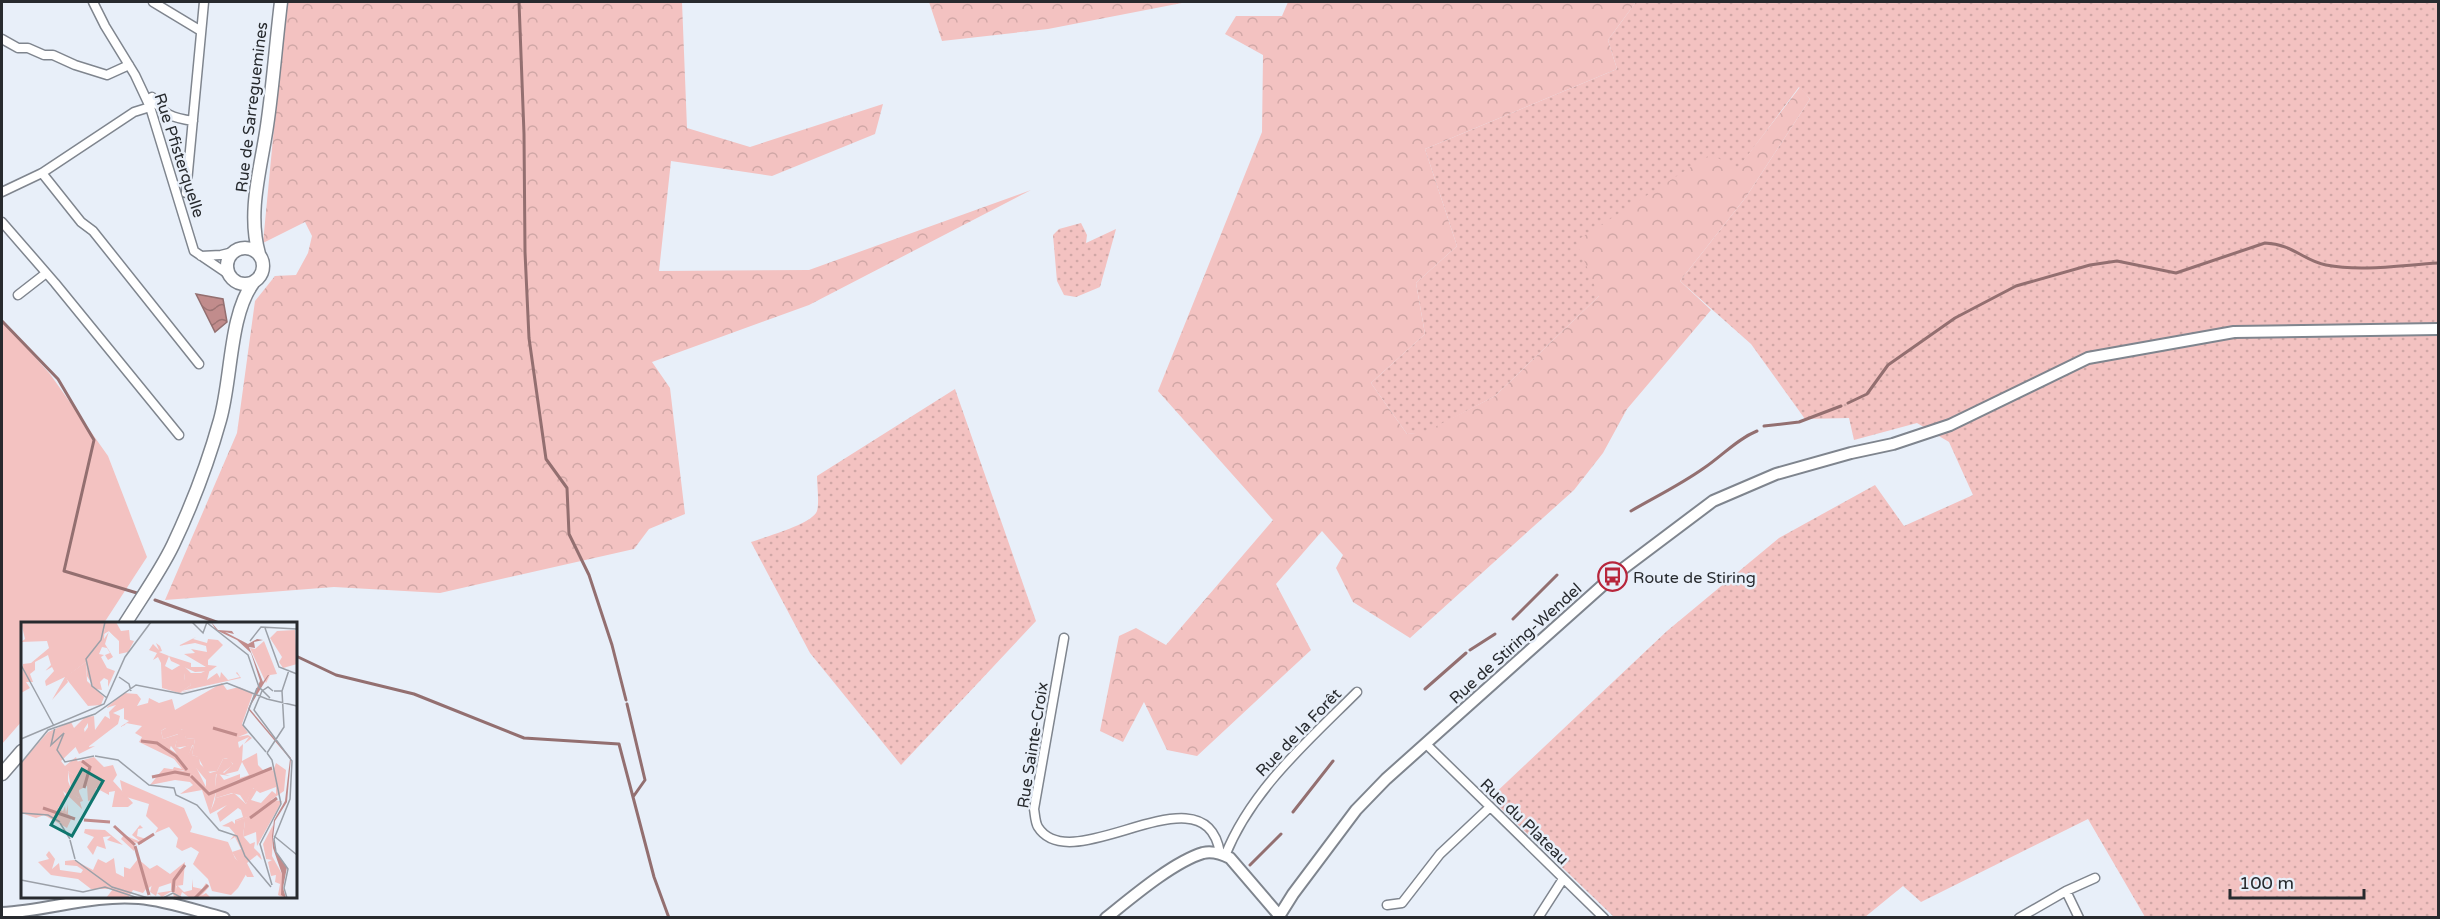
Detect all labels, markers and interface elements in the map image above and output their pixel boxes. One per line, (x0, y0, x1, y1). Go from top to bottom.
street label: Rue de Sarreguemines (232, 21, 272, 194)
street label: Rue Pfisterquelle (149, 91, 209, 220)
bus stop icon: Route de Stiring (1596, 561, 1628, 593)
place label: Route de Stiring (1633, 568, 1756, 588)
street label: Rue de Stiring-Wendel (1445, 579, 1586, 708)
inset map (21, 622, 297, 898)
street label: Rue Sainte-Croix (1013, 681, 1053, 810)
street label: Rue de la Forêt (1252, 684, 1346, 781)
street label: Rue du Plateau (1476, 774, 1573, 869)
scale bar (2230, 862, 2364, 900)
text: 100 m (2239, 872, 2294, 894)

